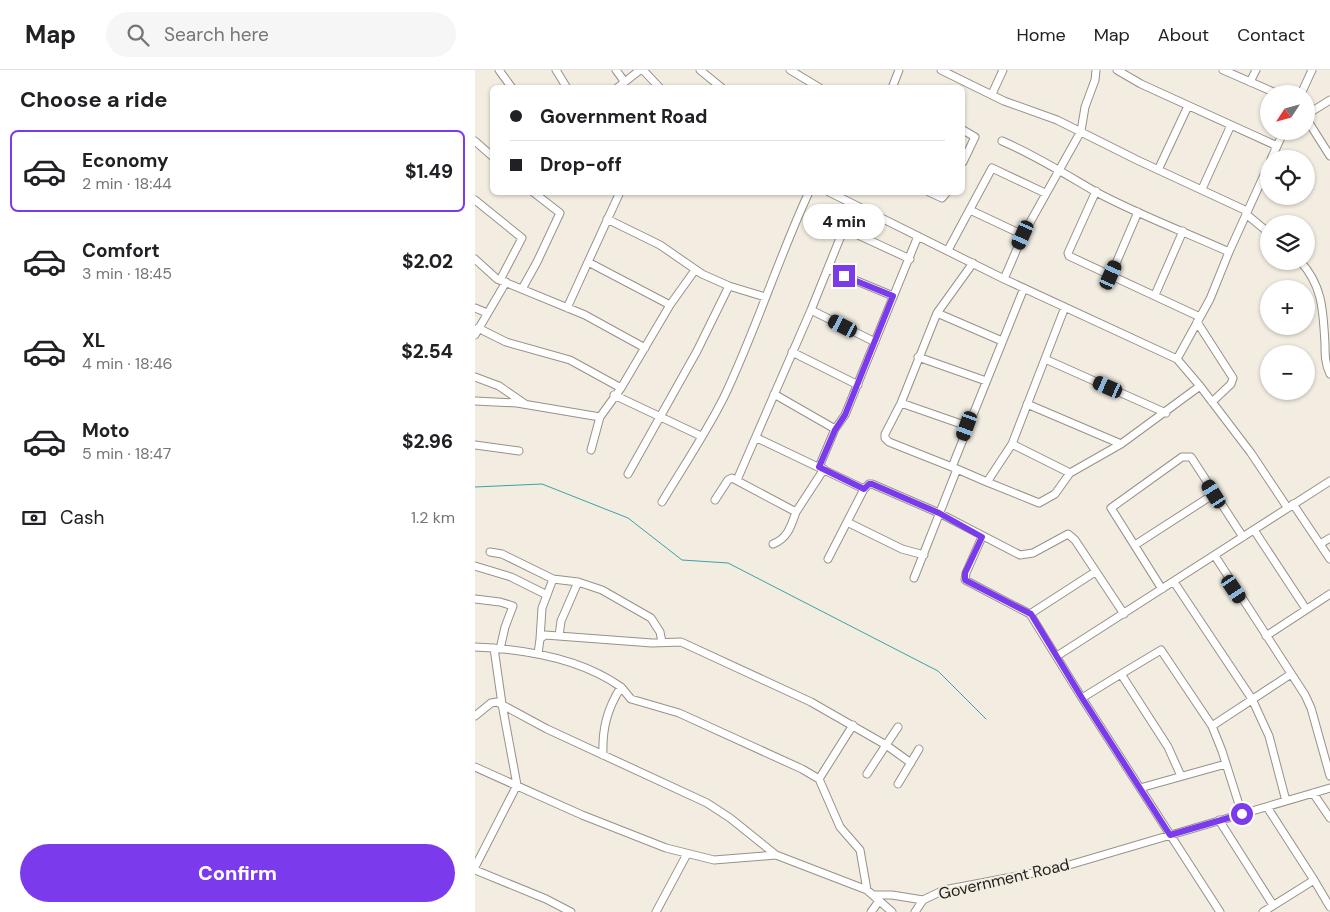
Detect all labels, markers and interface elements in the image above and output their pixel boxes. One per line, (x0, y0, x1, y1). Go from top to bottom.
search box (106, 12, 456, 57)
text: Map (25, 19, 76, 50)
icon: search (124, 21, 152, 49)
text: Search here (164, 22, 269, 47)
text: Home (1016, 23, 1066, 47)
text: Map (1094, 23, 1130, 47)
text: About (1158, 23, 1209, 47)
text: Contact (1237, 23, 1305, 47)
text: Choose a ride (20, 85, 168, 114)
north arrow (1260, 85, 1315, 140)
map controls (1260, 85, 1315, 400)
text: Government Road (540, 104, 707, 129)
text: Economy (82, 148, 169, 173)
icon: car (22, 149, 67, 194)
button: locate (1260, 150, 1315, 205)
text: Drop-off (540, 152, 622, 177)
text: $1.49 (405, 159, 453, 184)
text: 2 min · 18:44 (82, 173, 172, 194)
callout: 4 min (803, 204, 885, 238)
text: 4 min (822, 211, 866, 232)
button: layers (1260, 215, 1315, 270)
car (1010, 218, 1035, 252)
text: Comfort (82, 238, 160, 263)
icon: car (22, 239, 67, 284)
text: $2.02 (402, 249, 453, 274)
car (1098, 258, 1123, 292)
text: 3 min · 18:45 (82, 263, 172, 284)
route end (833, 265, 855, 287)
button: + (1260, 280, 1315, 335)
car (826, 313, 859, 339)
text: XL (82, 328, 105, 353)
icon: car (22, 329, 67, 374)
text: $2.54 (401, 339, 453, 364)
button: − (1260, 345, 1315, 400)
text: 4 min · 18:46 (82, 353, 173, 374)
car (1091, 374, 1124, 400)
car (954, 409, 979, 443)
text: Moto (82, 418, 130, 443)
icon: car (22, 419, 67, 464)
text: $2.96 (402, 429, 453, 454)
text: 5 min · 18:47 (82, 443, 171, 464)
car (1199, 477, 1228, 511)
icon: cash (20, 504, 48, 532)
text: Cash (60, 505, 104, 530)
text: 1.2 km (411, 507, 455, 528)
car (1219, 572, 1248, 606)
route start (1231, 803, 1253, 825)
button: Confirm (20, 844, 455, 902)
street label: Government Road (936, 854, 1072, 904)

